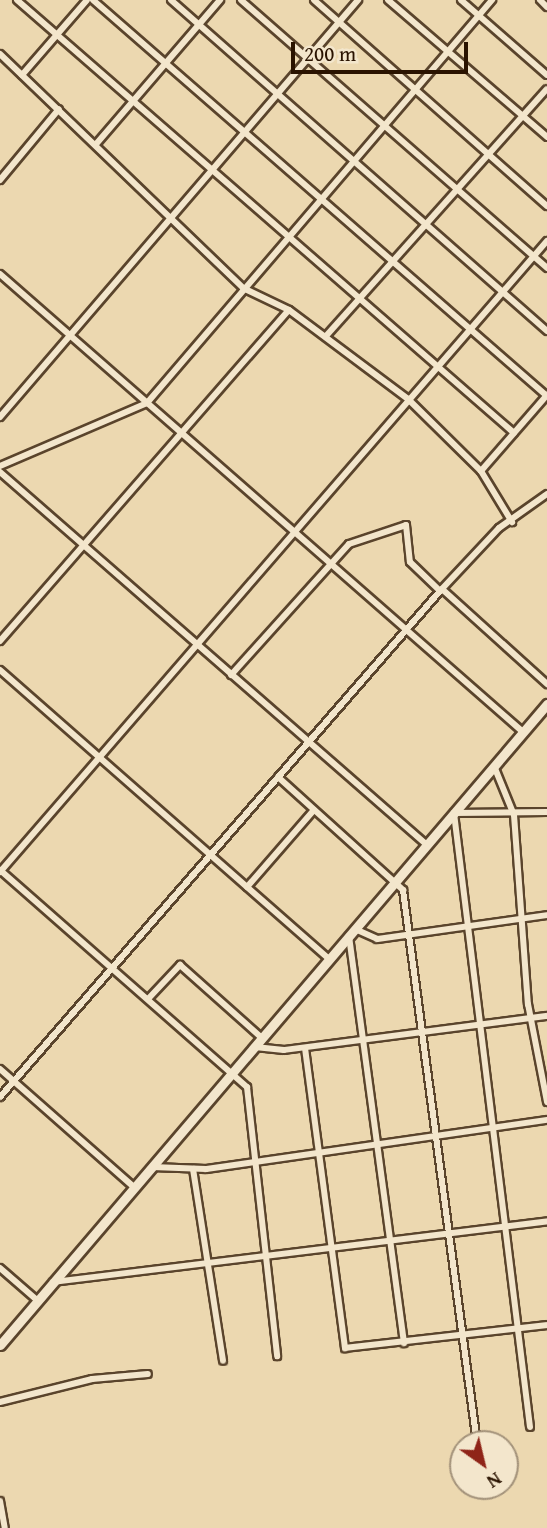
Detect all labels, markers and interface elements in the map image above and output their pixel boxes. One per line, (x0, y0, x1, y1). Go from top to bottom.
scale bar (295, 28, 472, 72)
text: 200 m (304, 38, 356, 69)
north arrow (449, 1430, 519, 1500)
text: N (482, 1466, 508, 1496)

